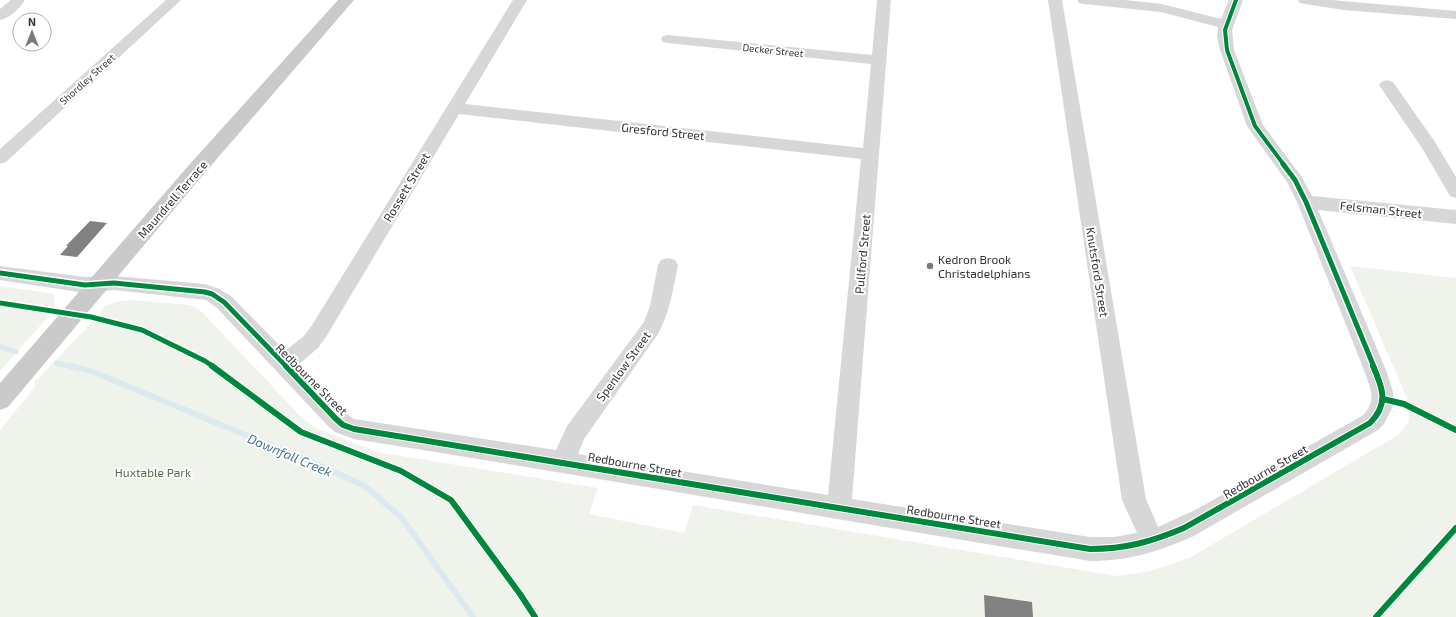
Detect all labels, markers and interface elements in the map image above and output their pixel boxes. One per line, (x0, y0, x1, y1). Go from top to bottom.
north arrow (12, 12, 52, 52)
text: N (28, 15, 36, 28)
street label: Decker Street (742, 41, 804, 59)
street label: Shordley Street (57, 51, 117, 107)
street label: Gresford Street (621, 120, 706, 142)
street label: Rossett Street (380, 150, 432, 224)
street label: Maundrell Terrace (134, 157, 210, 241)
street label: Felsman Street (1339, 198, 1423, 220)
street label: Pullford Street (852, 213, 872, 294)
street label: Knutsford Street (1084, 226, 1112, 318)
place label: Kedron Brook Christadelphians (938, 252, 1030, 280)
marker: Kedron Brook Christadelphians (925, 261, 935, 271)
street label: Spenlow Street (593, 328, 653, 404)
street label: Redbourne Street (273, 340, 351, 418)
water label: Downfall Creek (245, 430, 335, 480)
street label: Redbourne Street (1220, 441, 1310, 501)
street label: Redbourne Street (587, 449, 684, 479)
park label: Huxtable Park (115, 465, 191, 479)
street label: Redbourne Street (906, 502, 1003, 530)

